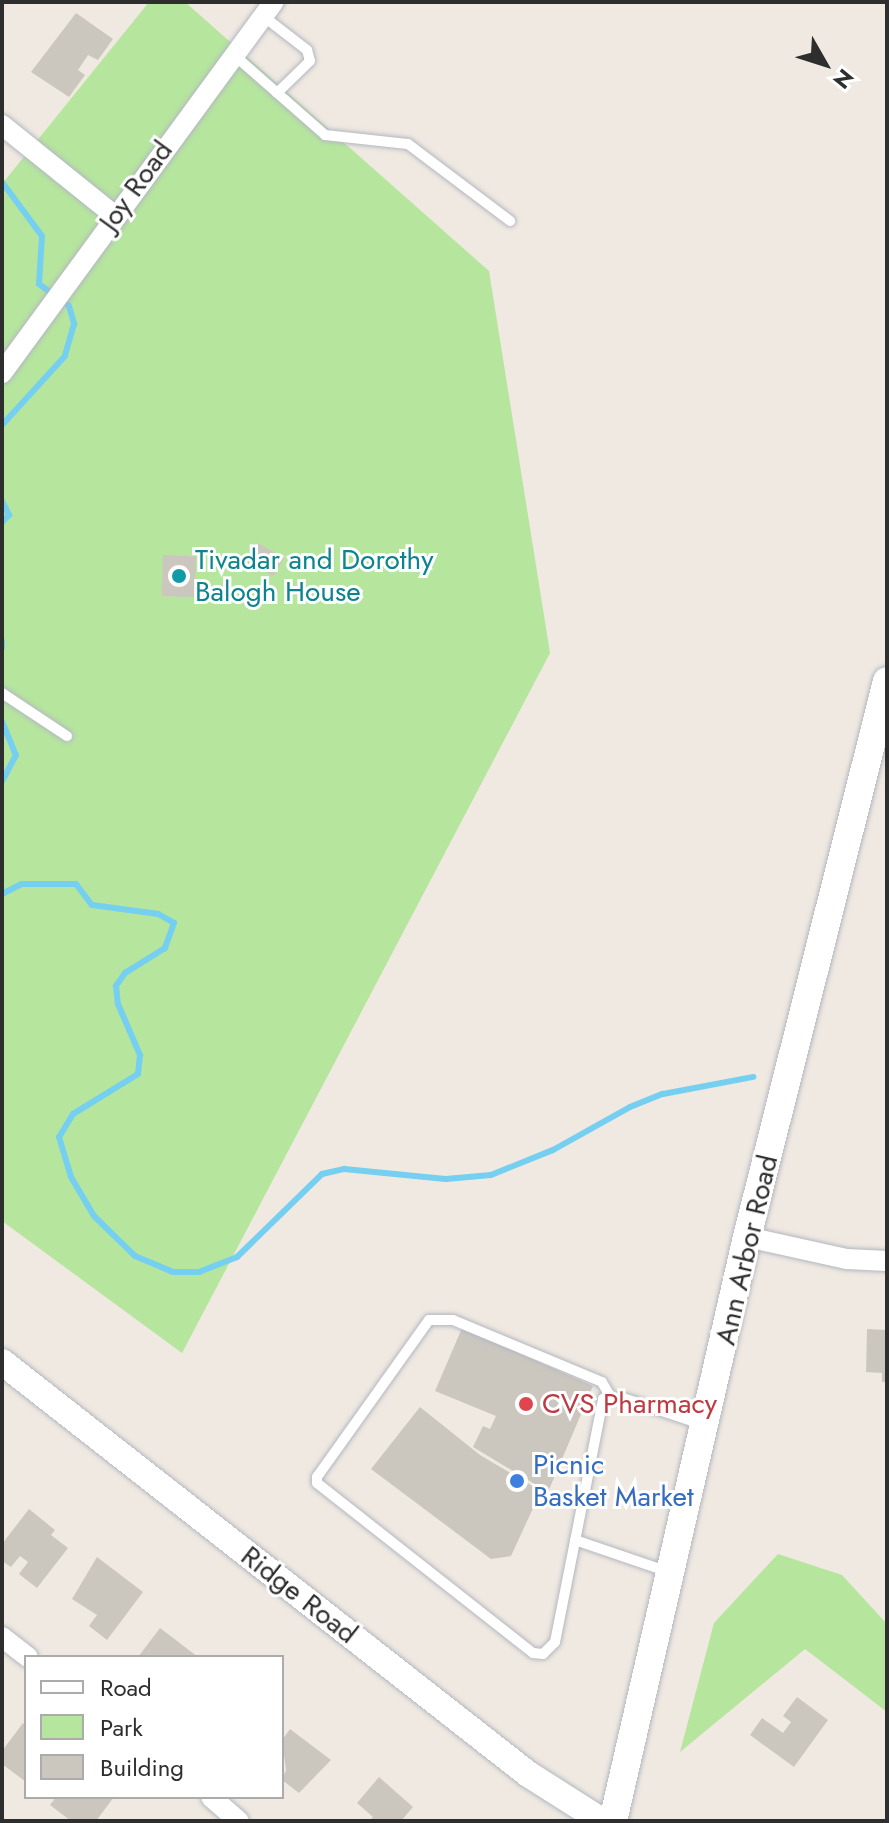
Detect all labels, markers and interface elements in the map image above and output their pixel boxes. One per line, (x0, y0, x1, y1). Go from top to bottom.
north arrow (785, 24, 865, 104)
text: N (826, 62, 862, 96)
street label: Joy Road (92, 135, 180, 237)
place label: Tivadar and Dorothy Balogh House (195, 543, 433, 609)
marker: Tivadar and Dorothy Balogh House (170, 567, 188, 585)
street label: Ann Arbor Road (709, 1152, 785, 1348)
place label: CVS Pharmacy (542, 1387, 717, 1421)
marker: CVS Pharmacy (517, 1395, 535, 1413)
place label: Picnic Basket Market (533, 1448, 694, 1514)
marker: Picnic Basket Market (508, 1472, 526, 1490)
street label: Ridge Road (234, 1539, 364, 1651)
legend (24, 1655, 284, 1799)
text: Road (100, 1670, 152, 1705)
text: Park (100, 1710, 143, 1745)
text: Building (100, 1750, 184, 1785)

